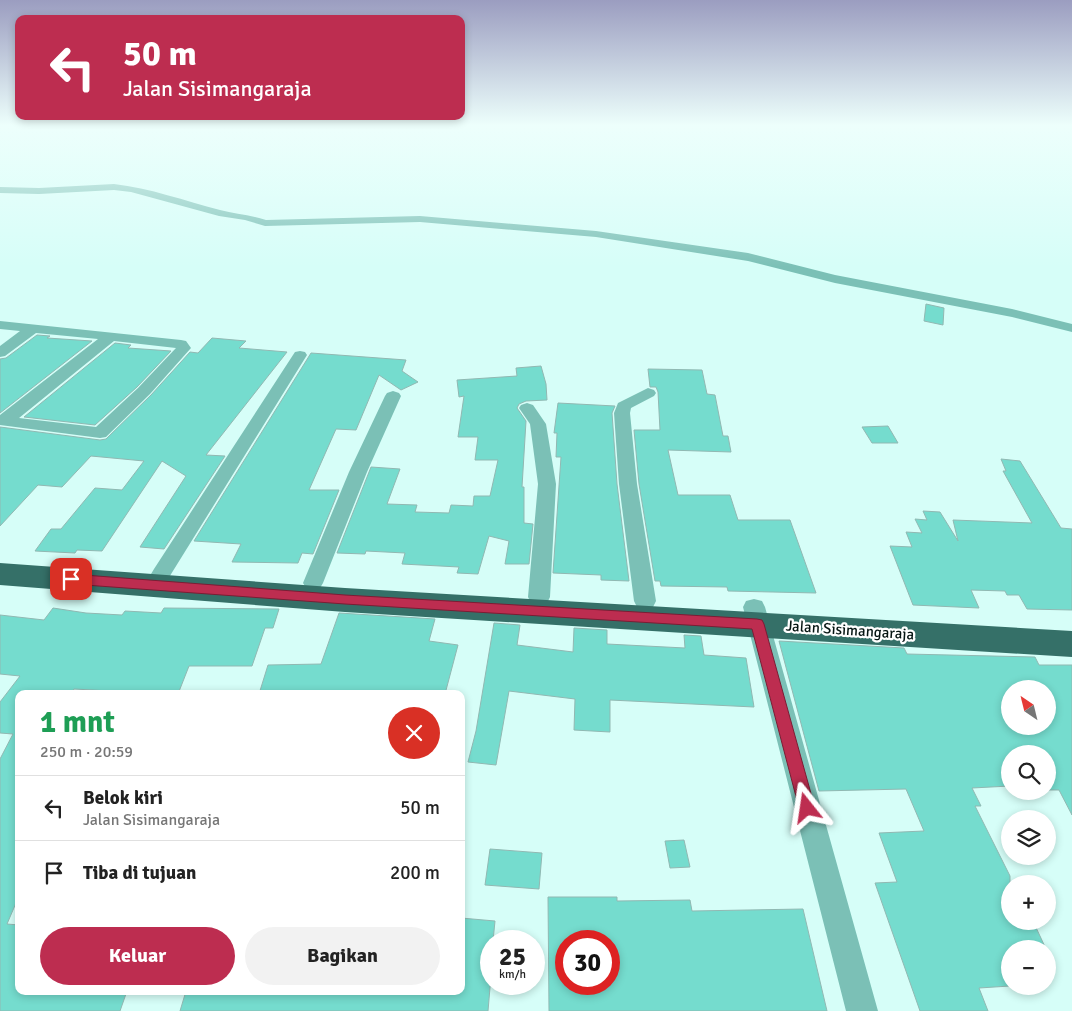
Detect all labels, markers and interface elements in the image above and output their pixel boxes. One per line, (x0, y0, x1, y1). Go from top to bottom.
text: 50 m (123, 32, 197, 75)
icon: left (40, 35, 105, 100)
text: Jalan Sisimangaraja (123, 75, 312, 102)
pin (50, 558, 92, 600)
icon: arrive (57, 565, 85, 593)
street label: Jalan Sisimangaraja (785, 617, 915, 643)
north arrow (1001, 680, 1056, 735)
map controls (1001, 680, 1056, 995)
text: 1 mnt (40, 704, 115, 741)
button: close (388, 707, 440, 759)
text: 250 m · 20:59 (40, 742, 133, 762)
button: search (1001, 745, 1056, 800)
position arrow (780, 781, 832, 833)
text: Belok kiri (83, 786, 163, 810)
icon: left (40, 794, 68, 822)
text: 50 m (400, 796, 440, 820)
text: Jalan Sisimangaraja (83, 810, 220, 830)
button: layers (1001, 810, 1056, 865)
icon: arrive (40, 859, 68, 887)
text: Tiba di tujuan (83, 861, 196, 885)
text: 200 m (390, 861, 440, 885)
button: + (1001, 875, 1056, 930)
button: Keluar (40, 927, 235, 985)
button: Bagikan (245, 927, 440, 985)
speed limit sign: 30 (555, 930, 620, 995)
button: − (1001, 940, 1056, 995)
text: 25 (499, 941, 526, 972)
text: km/h (499, 967, 526, 982)

